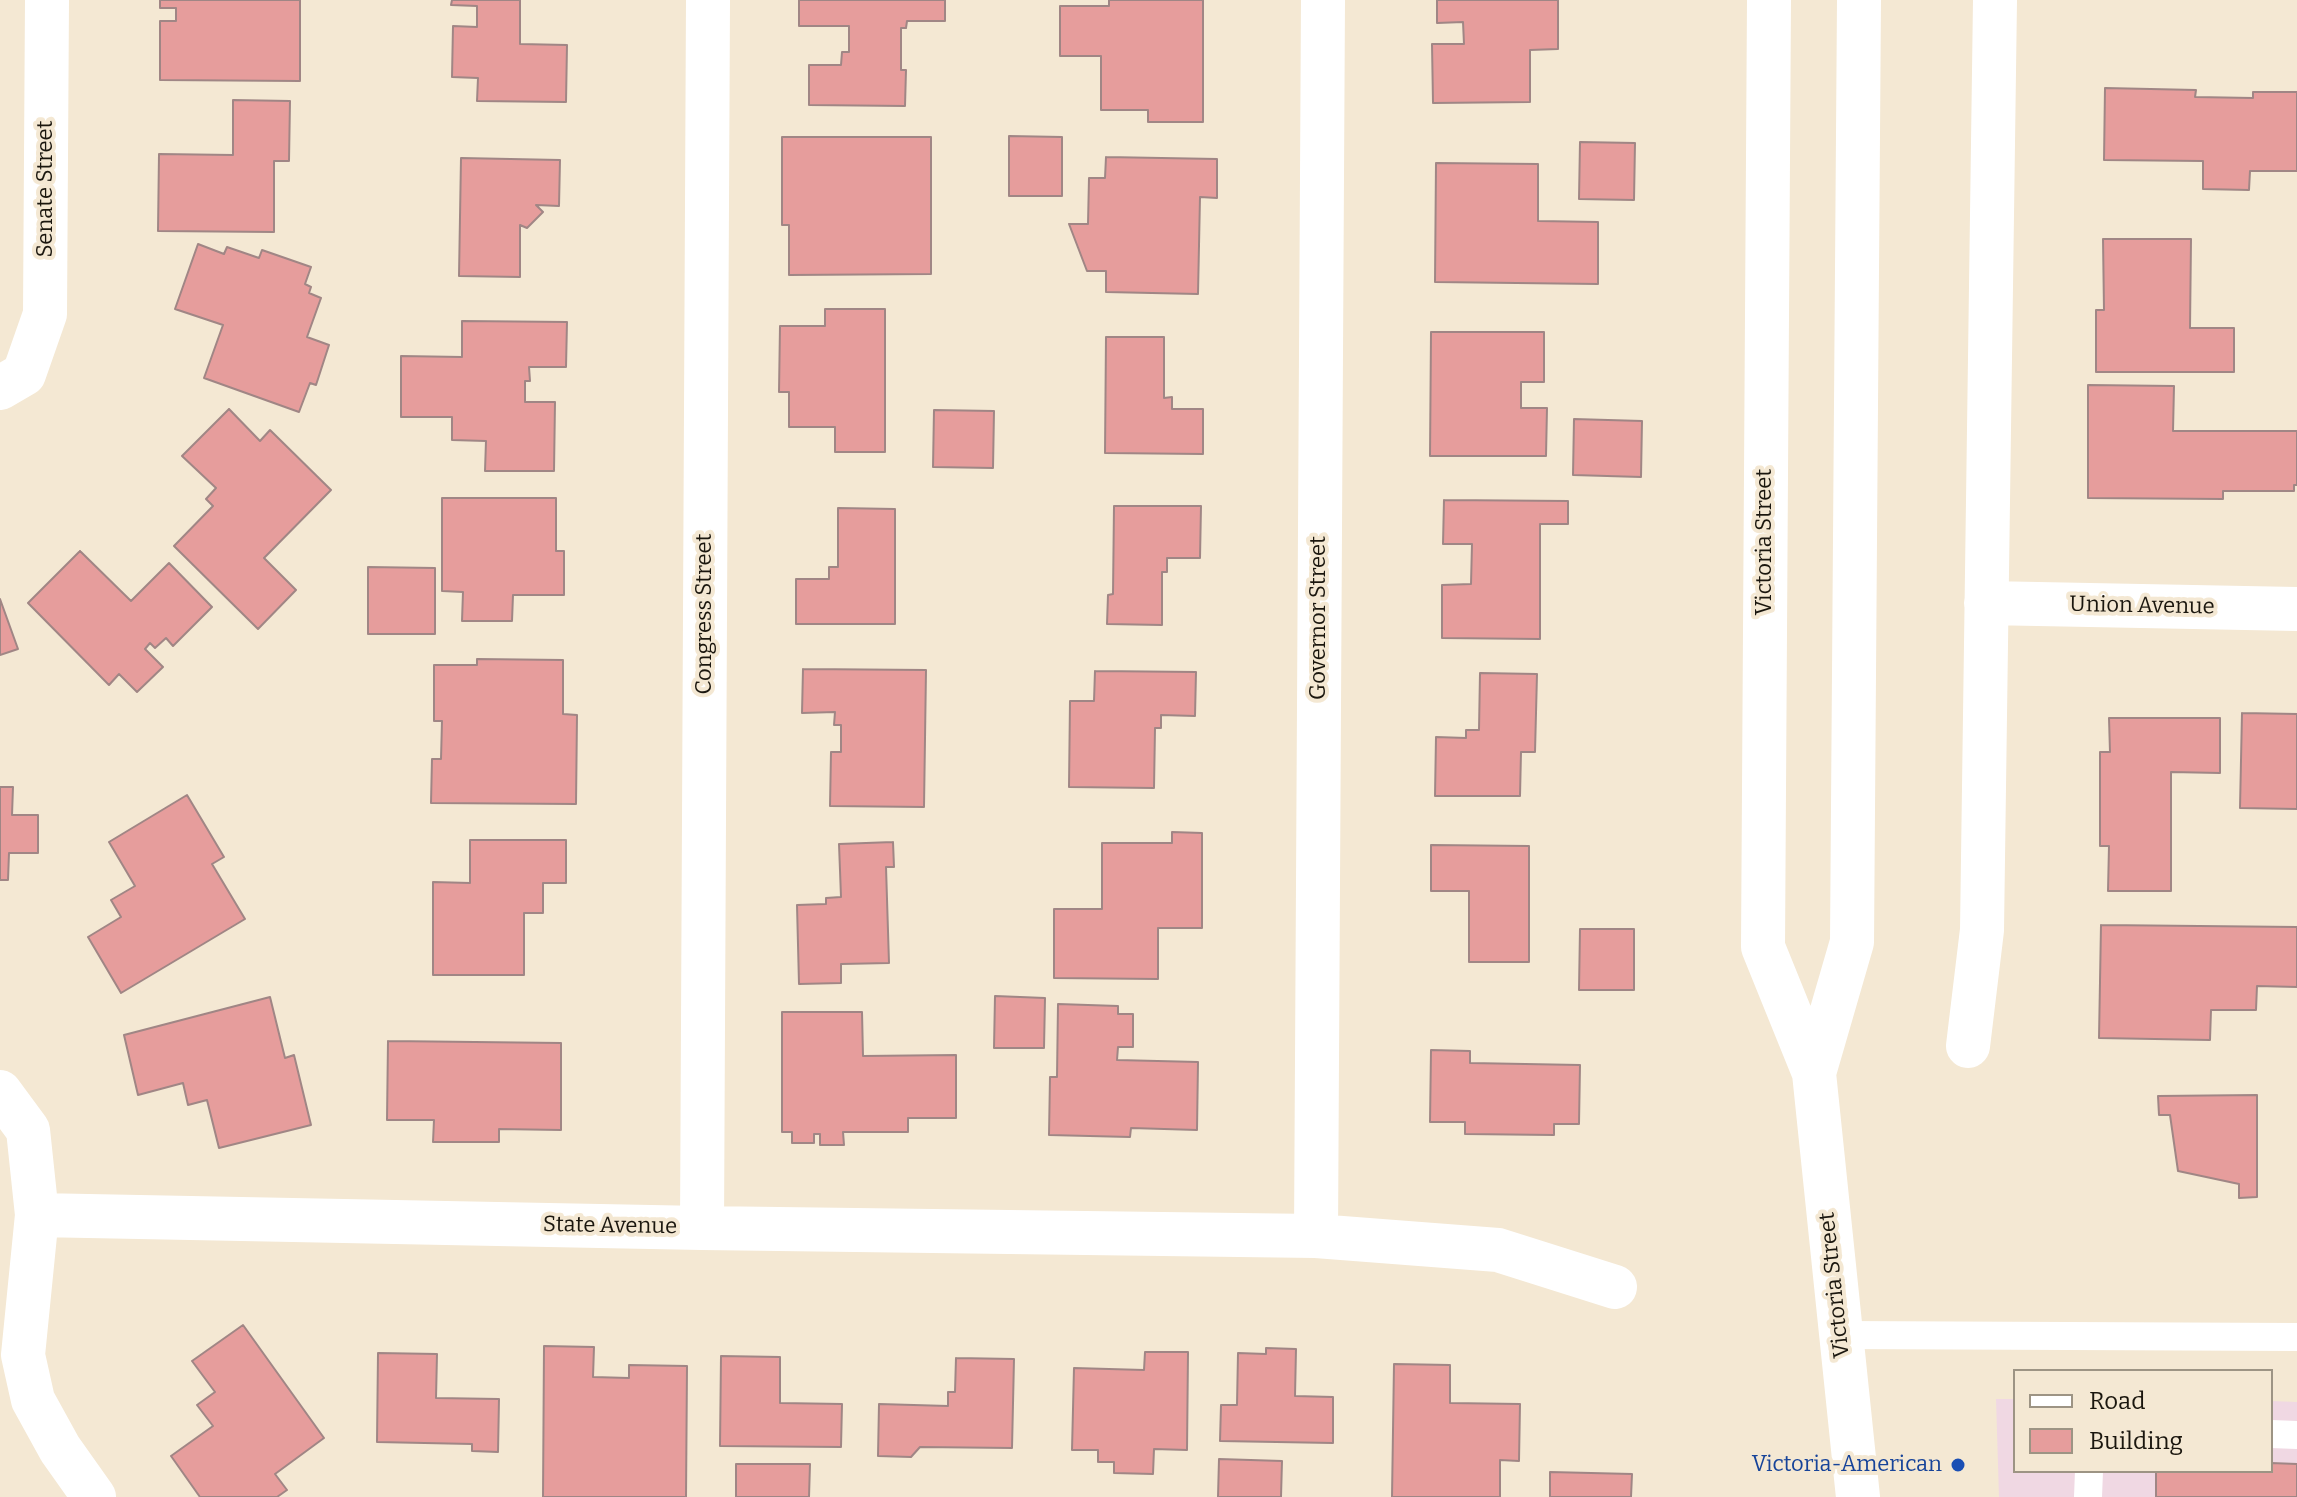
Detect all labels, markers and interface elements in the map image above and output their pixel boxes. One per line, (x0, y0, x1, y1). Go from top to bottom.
street label: Senate Street (33, 120, 59, 258)
street label: Victoria Street (1752, 469, 1778, 615)
street label: Congress Street (692, 534, 718, 694)
street label: Governor Street (1306, 536, 1332, 700)
street label: Union Avenue (2069, 592, 2215, 620)
street label: Victoria Street (1814, 1211, 1856, 1359)
street label: State Avenue (543, 1212, 677, 1240)
legend (2013, 1369, 2273, 1473)
text: Road (2089, 1387, 2145, 1415)
text: Building (2089, 1427, 2183, 1455)
place label: Victoria-American (1752, 1452, 1942, 1478)
marker: Victoria-American (1949, 1456, 1967, 1474)

